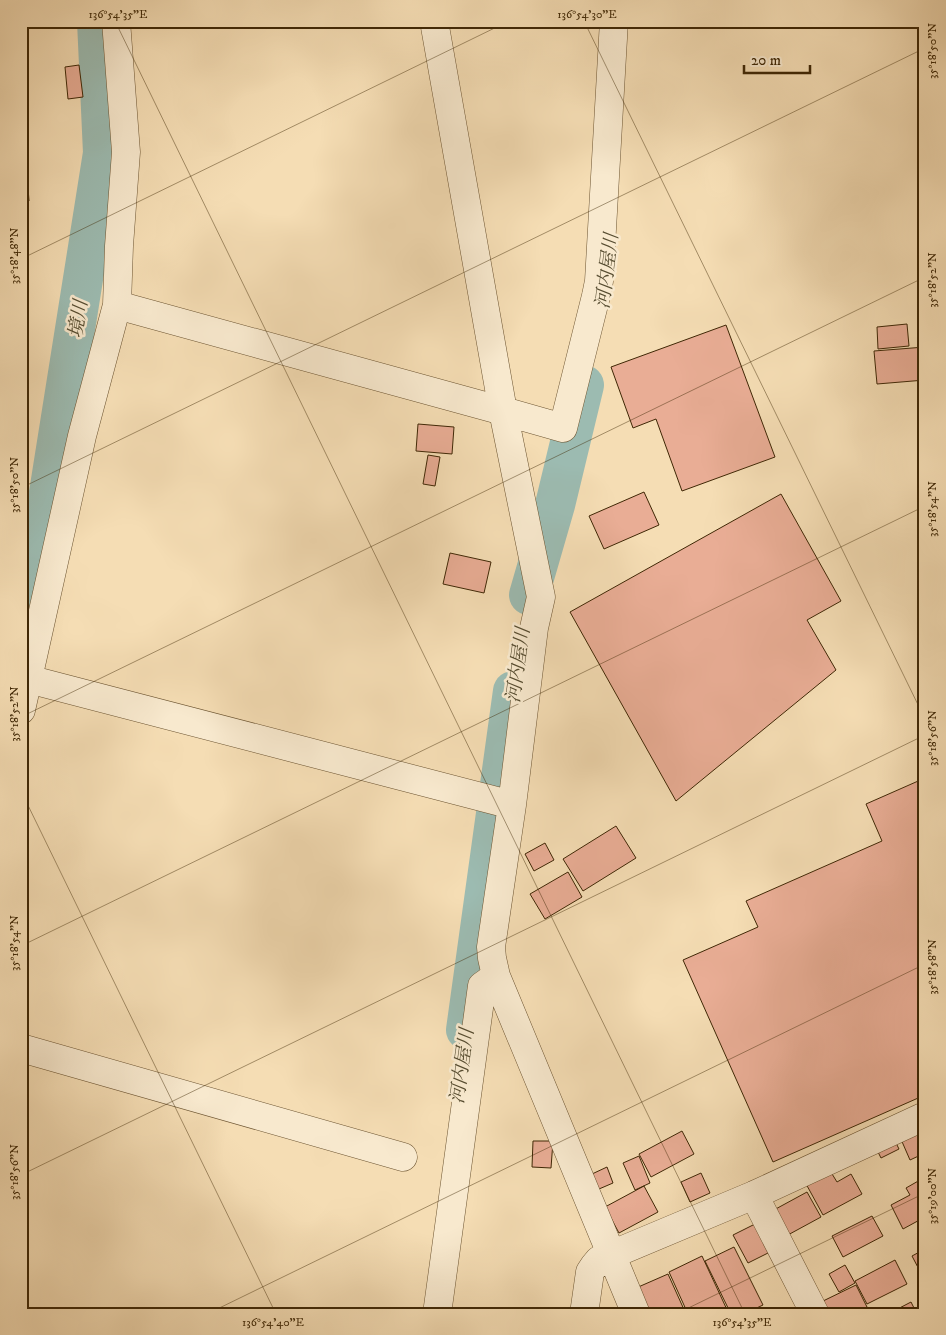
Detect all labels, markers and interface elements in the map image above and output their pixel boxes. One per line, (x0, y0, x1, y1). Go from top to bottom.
text: 136°54'35"E (88, 7, 148, 22)
text: 136°54'30"E (557, 7, 617, 22)
text: 35°18'50"N (925, 23, 940, 79)
scale bar (744, 42, 810, 74)
text: 20 m (751, 51, 781, 70)
text: 35°18'48"N (7, 228, 22, 284)
water label: 河内屋川 (591, 230, 624, 310)
text: 35°18'52"N (925, 252, 940, 308)
water label: 境川 (64, 297, 93, 340)
text: 35°18'50"N (7, 457, 22, 513)
text: 35°18'54"N (925, 481, 940, 537)
water label: 河内屋川 (502, 624, 535, 704)
text: 35°18'52"N (7, 686, 22, 742)
text: 35°18'56"N (925, 710, 940, 766)
text: 35°18'54"N (7, 915, 22, 971)
text: 35°18'58"N (925, 939, 940, 995)
water label: 河内屋川 (446, 1025, 479, 1105)
text: 35°18'56"N (7, 1144, 22, 1200)
text: 35°19'00"N (925, 1168, 940, 1224)
text: 136°54'40"E (242, 1315, 305, 1330)
text: 136°54'35"E (712, 1315, 772, 1330)

